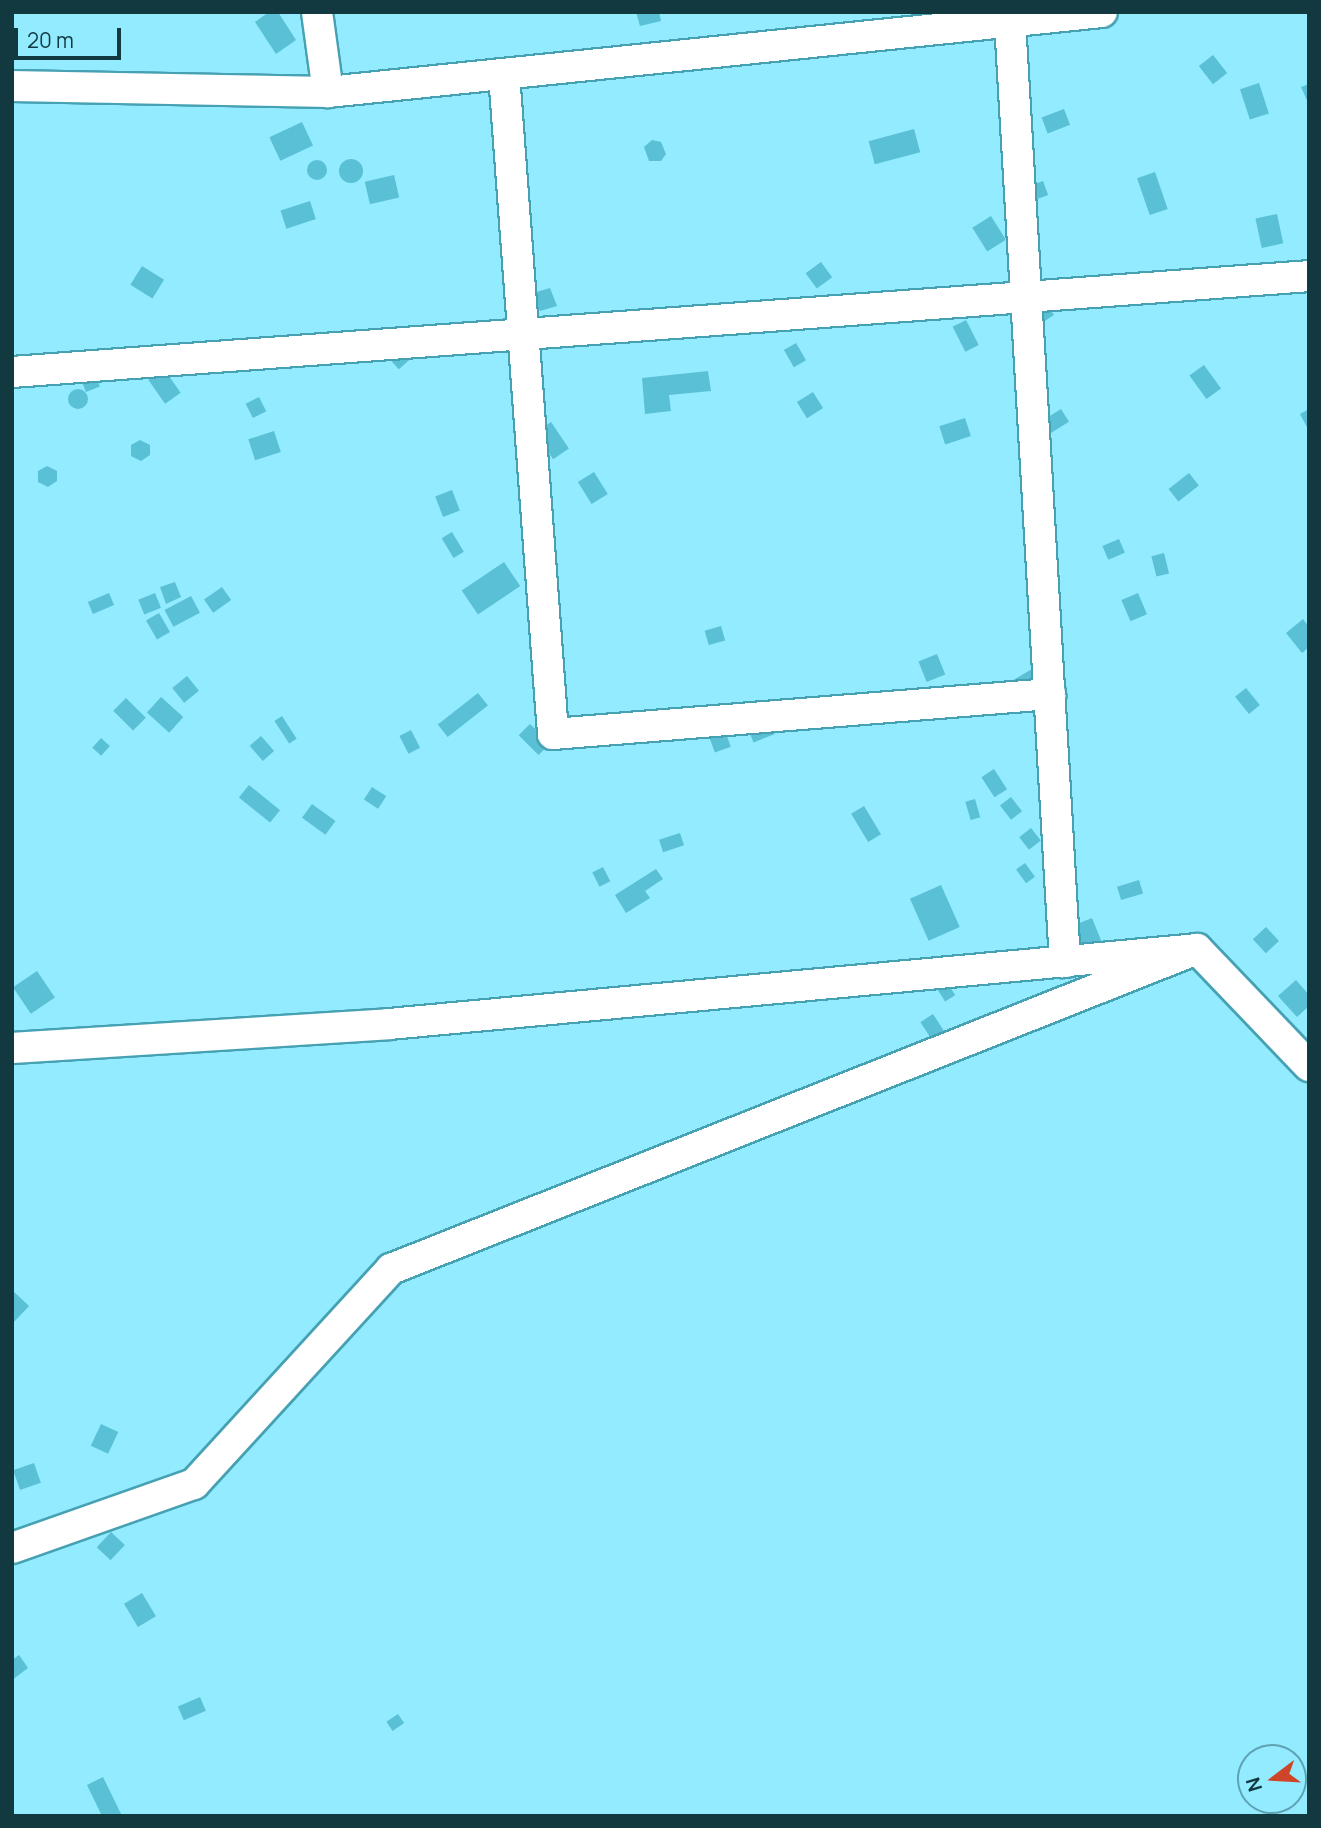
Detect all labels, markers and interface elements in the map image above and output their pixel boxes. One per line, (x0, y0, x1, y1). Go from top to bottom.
scale bar (18, 14, 124, 58)
text: 20 m (27, 26, 74, 54)
north arrow (1237, 1744, 1307, 1814)
text: N (1239, 1774, 1268, 1795)

